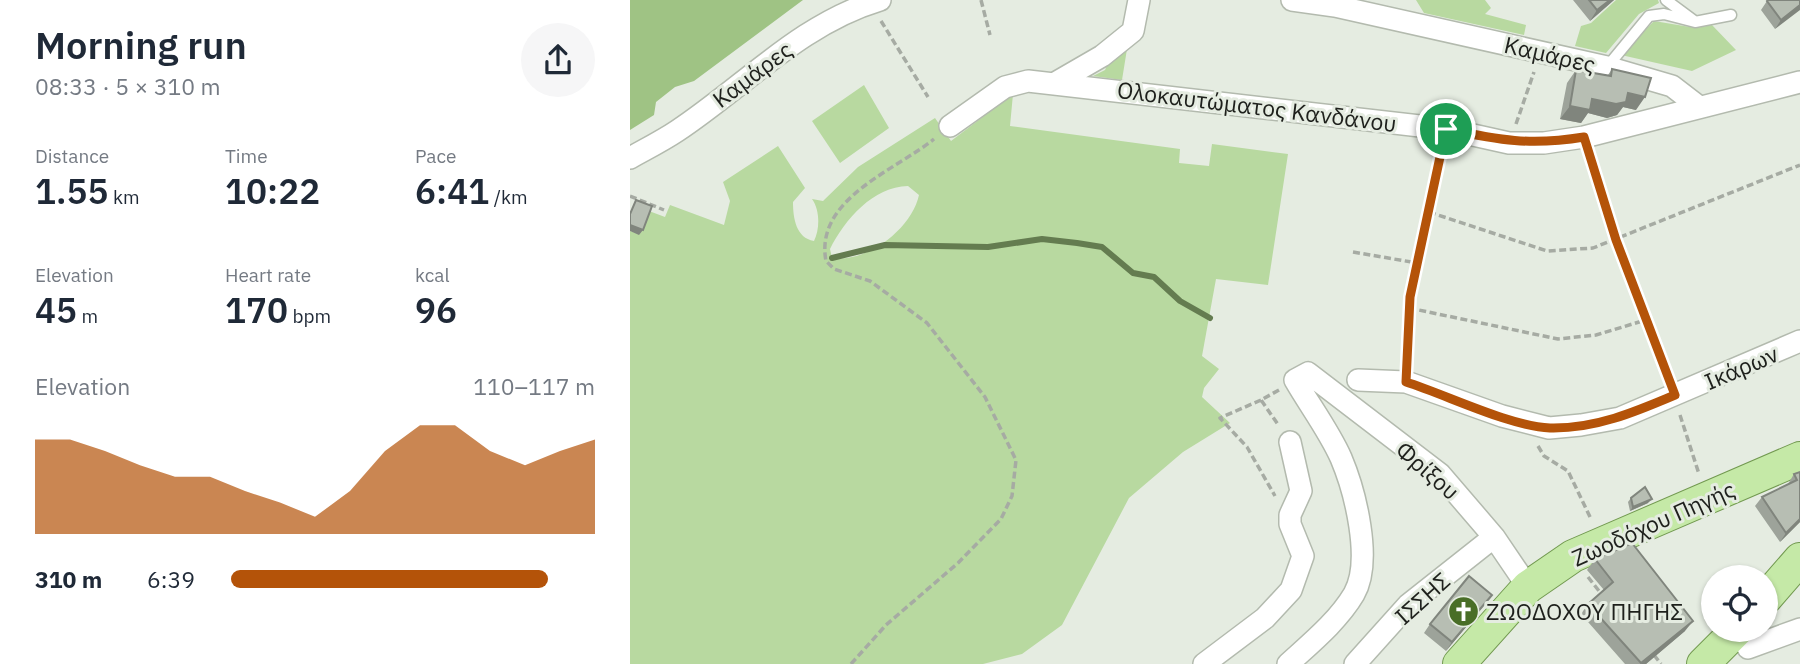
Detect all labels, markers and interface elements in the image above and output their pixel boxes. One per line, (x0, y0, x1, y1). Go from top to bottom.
text: Morning run (35, 20, 247, 69)
button: share (521, 23, 595, 97)
street label: Καμάρες (1501, 29, 1599, 79)
street label: Καμάρες (706, 34, 798, 114)
text: 08:33 · 5 × 310 m (35, 71, 221, 101)
street label: Ολοκαυτώματος Κανδάνου (1116, 74, 1398, 138)
pin (1416, 99, 1476, 159)
icon: arrive (1427, 110, 1465, 148)
text: Distance (35, 144, 109, 168)
text: Time (225, 144, 268, 168)
text: Pace (415, 144, 456, 168)
text: 1.55 (35, 168, 108, 214)
text: 10:22 (225, 168, 320, 214)
text: 6:41 (415, 168, 489, 214)
text: km (108, 185, 140, 209)
text: /km (489, 185, 528, 209)
text: Elevation (35, 263, 114, 287)
text: Heart rate (225, 263, 311, 287)
text: kcal (415, 263, 450, 287)
text: 45 (35, 287, 77, 333)
text: 170 (225, 287, 288, 333)
text: 96 (415, 287, 457, 333)
text: m (77, 304, 98, 328)
text: bpm (288, 304, 331, 328)
street label: Ικάρων (1700, 338, 1783, 396)
text: Elevation (35, 371, 130, 401)
text: 110–117 m (473, 371, 595, 401)
street label: Φρίξου (1390, 434, 1466, 506)
street label: Ζωοδόχου Πηγής (1567, 474, 1739, 572)
text: 310 m (35, 564, 102, 594)
text: 6:39 (147, 564, 195, 594)
street label: ΙΣΣΗΣ (1388, 565, 1456, 631)
map controls (1701, 565, 1778, 642)
button: locate (1701, 565, 1778, 642)
church icon: ΖΩΟΔΟΧΟΥ ΠΗΓΗΣ (1446, 594, 1480, 628)
place label: ΖΩΟΔΟΧΟΥ ΠΗΓΗΣ (1486, 596, 1683, 626)

